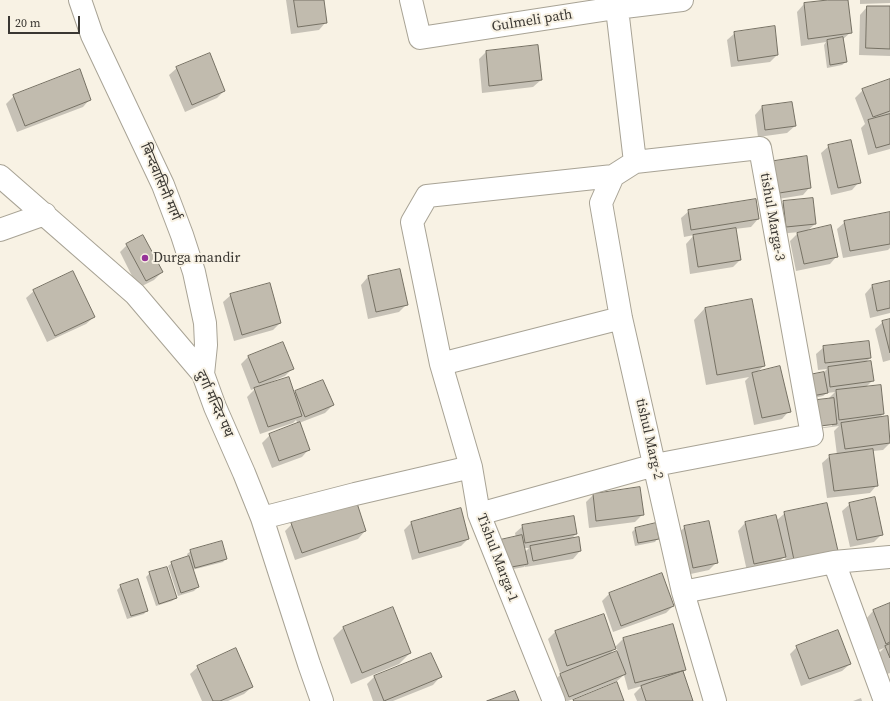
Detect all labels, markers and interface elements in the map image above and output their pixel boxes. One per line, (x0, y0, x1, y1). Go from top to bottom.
street label: Gulmeli path (491, 6, 573, 36)
scale bar (10, 8, 82, 34)
text: 20 m (15, 15, 41, 31)
street label: बिन्दवासिनी मार्ग (136, 141, 184, 223)
street label: tishul Marga-3 (756, 172, 788, 262)
place label: Durga mandir (153, 250, 240, 266)
marker: Durga mandir (140, 253, 150, 263)
street label: दुर्गा मन्दिर पथ (192, 368, 236, 440)
street label: tishul Marg-2 (632, 397, 666, 481)
street label: Tishul Marga-1 (472, 512, 522, 604)

